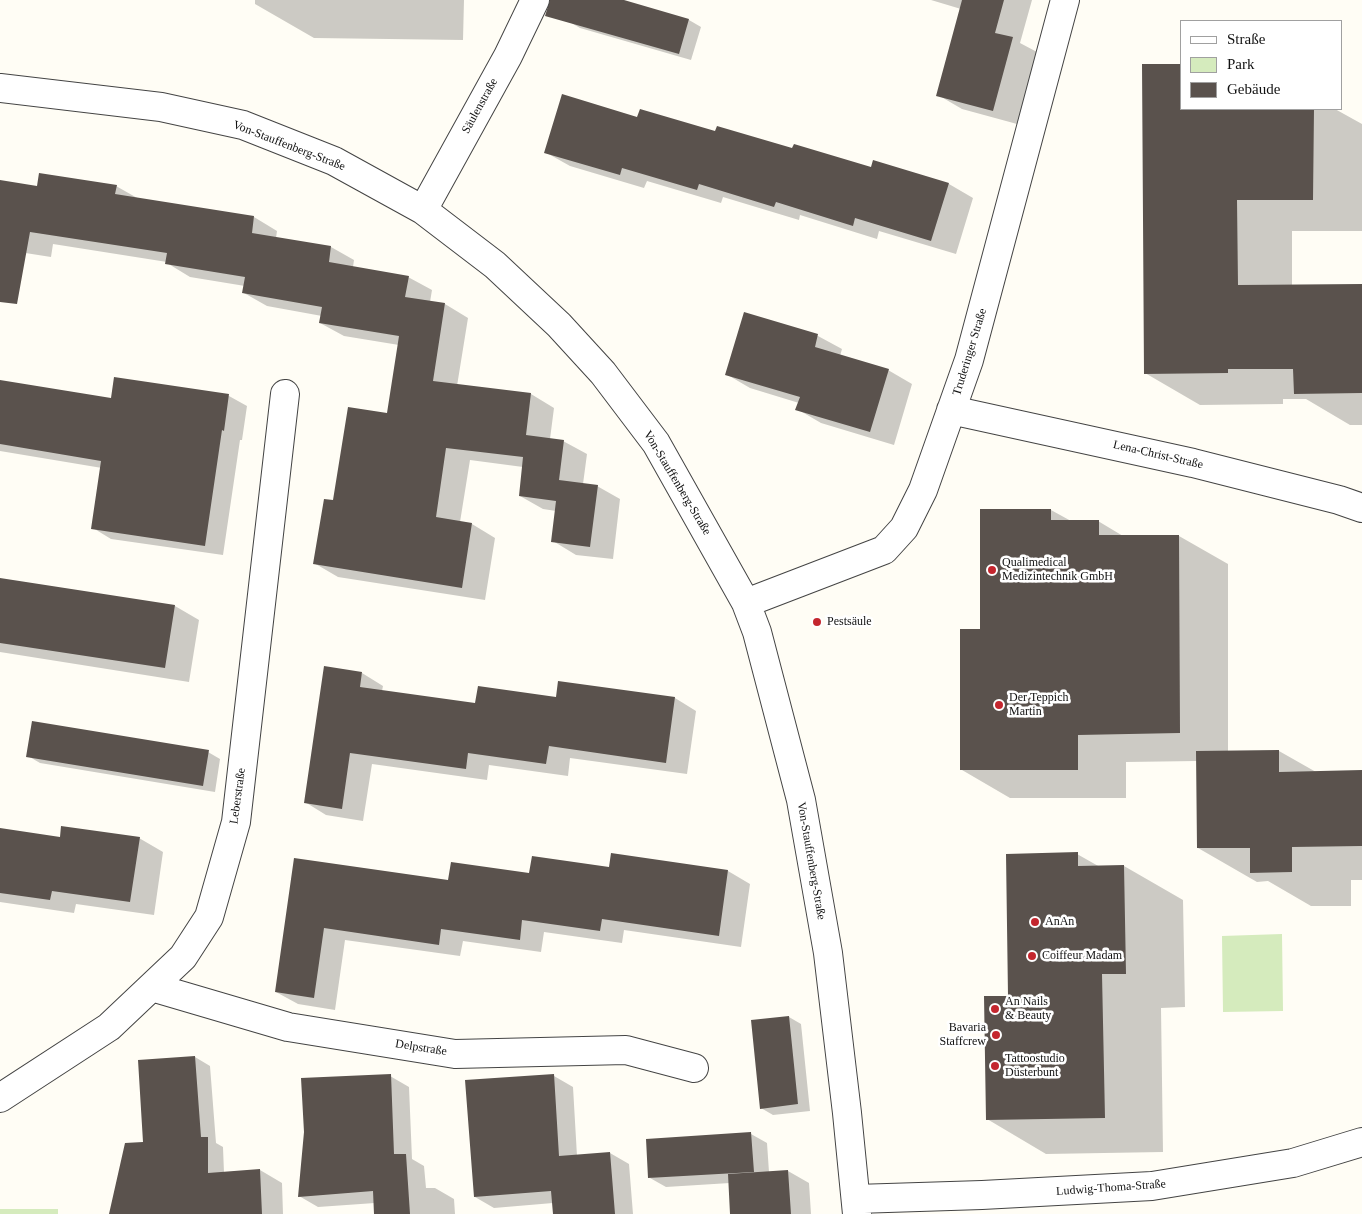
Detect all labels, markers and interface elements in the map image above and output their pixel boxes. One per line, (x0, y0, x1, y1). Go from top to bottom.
legend (1180, 20, 1342, 110)
text: Straße (1227, 31, 1265, 47)
text: Park (1227, 56, 1255, 72)
street label: Säulenstraße (459, 76, 501, 136)
text: Gebäude (1227, 81, 1280, 97)
street label: Von-Stauffenberg-Straße (231, 118, 347, 174)
street label: Truderinger Straße (950, 307, 990, 397)
street label: Von-Stauffenberg-Straße (640, 428, 714, 538)
street label: Lena-Christ-Straße (1112, 438, 1204, 472)
place label: Qualimedical Medizintechnik GmbH (1002, 556, 1113, 584)
marker: Qualimedical Medizintechnik GmbH (986, 564, 998, 576)
place label: Pestsäule (827, 615, 872, 629)
marker: Pestsäule (811, 616, 823, 628)
place label: Der Teppich Martin (1009, 691, 1068, 719)
marker: Der Teppich Martin (993, 699, 1005, 711)
street label: Leberstraße (227, 767, 249, 825)
street label: Von-Stauffenberg-Straße (794, 801, 828, 921)
place label: AnAn (1045, 915, 1074, 929)
marker: AnAn (1029, 916, 1041, 928)
place label: Coiffeur Madam (1042, 949, 1122, 963)
marker: Coiffeur Madam (1026, 950, 1038, 962)
place label: An Nails & Beauty (1005, 995, 1051, 1023)
marker: An Nails & Beauty (989, 1003, 1001, 1015)
place label: Bavaria Staffcrew (940, 1021, 986, 1049)
marker: Bavaria Staffcrew (990, 1029, 1002, 1041)
street label: Delpstraße (394, 1037, 448, 1059)
place label: Tattoostudio Düsterbunt (1005, 1052, 1065, 1080)
marker: Tattoostudio Düsterbunt (989, 1060, 1001, 1072)
street label: Ludwig-Thoma-Straße (1056, 1177, 1166, 1199)

